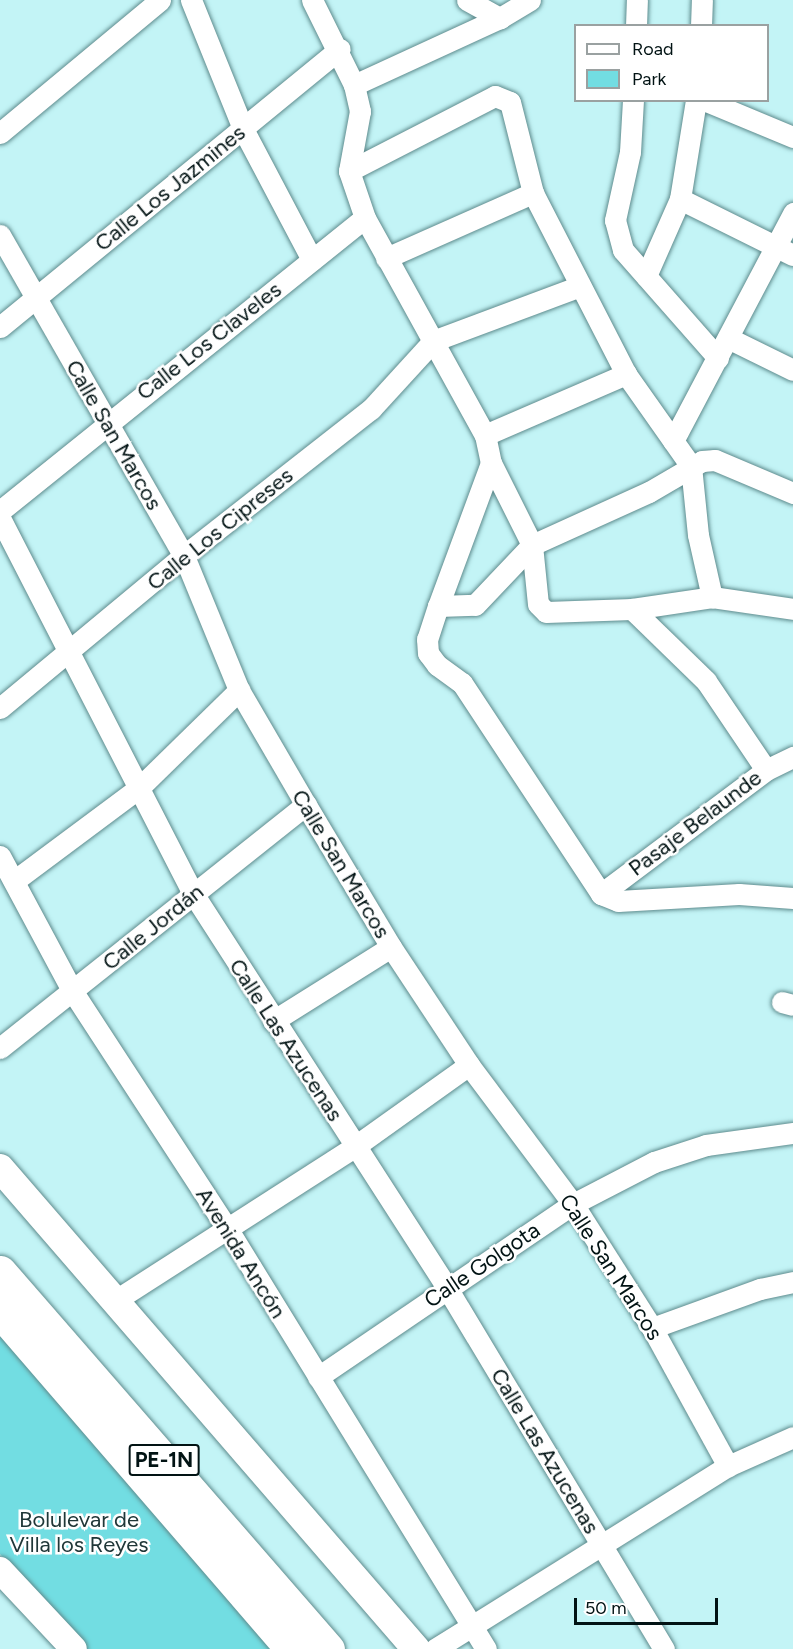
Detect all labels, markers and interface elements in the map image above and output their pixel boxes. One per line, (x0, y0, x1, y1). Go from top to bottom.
legend (574, 24, 769, 102)
text: Road (632, 38, 673, 60)
text: Park (632, 68, 666, 90)
street label: Calle Los Jazmines (89, 119, 251, 257)
street label: Calle Los Claveles (131, 276, 287, 406)
street label: Calle San Marcos (60, 355, 168, 515)
street label: Calle Los Cipreses (142, 462, 298, 596)
street label: Pasaje Belaunde (623, 764, 767, 882)
street label: Calle San Marcos (286, 785, 396, 943)
street label: Calle Jordán (97, 878, 209, 976)
street label: Calle Las Azucenas (224, 954, 348, 1126)
street label: Avenida Ancón (190, 1183, 292, 1323)
street label: Calle San Marcos (554, 1189, 668, 1345)
street label: Calle Golgota (419, 1217, 545, 1313)
street label: Calle Las Azucenas (485, 1364, 605, 1538)
road number: PE-1N (128, 1442, 200, 1478)
park label: Bolulevar de Villa los Reyes (9, 1506, 149, 1558)
scale bar (577, 1586, 721, 1624)
text: 50 m (585, 1597, 627, 1619)

